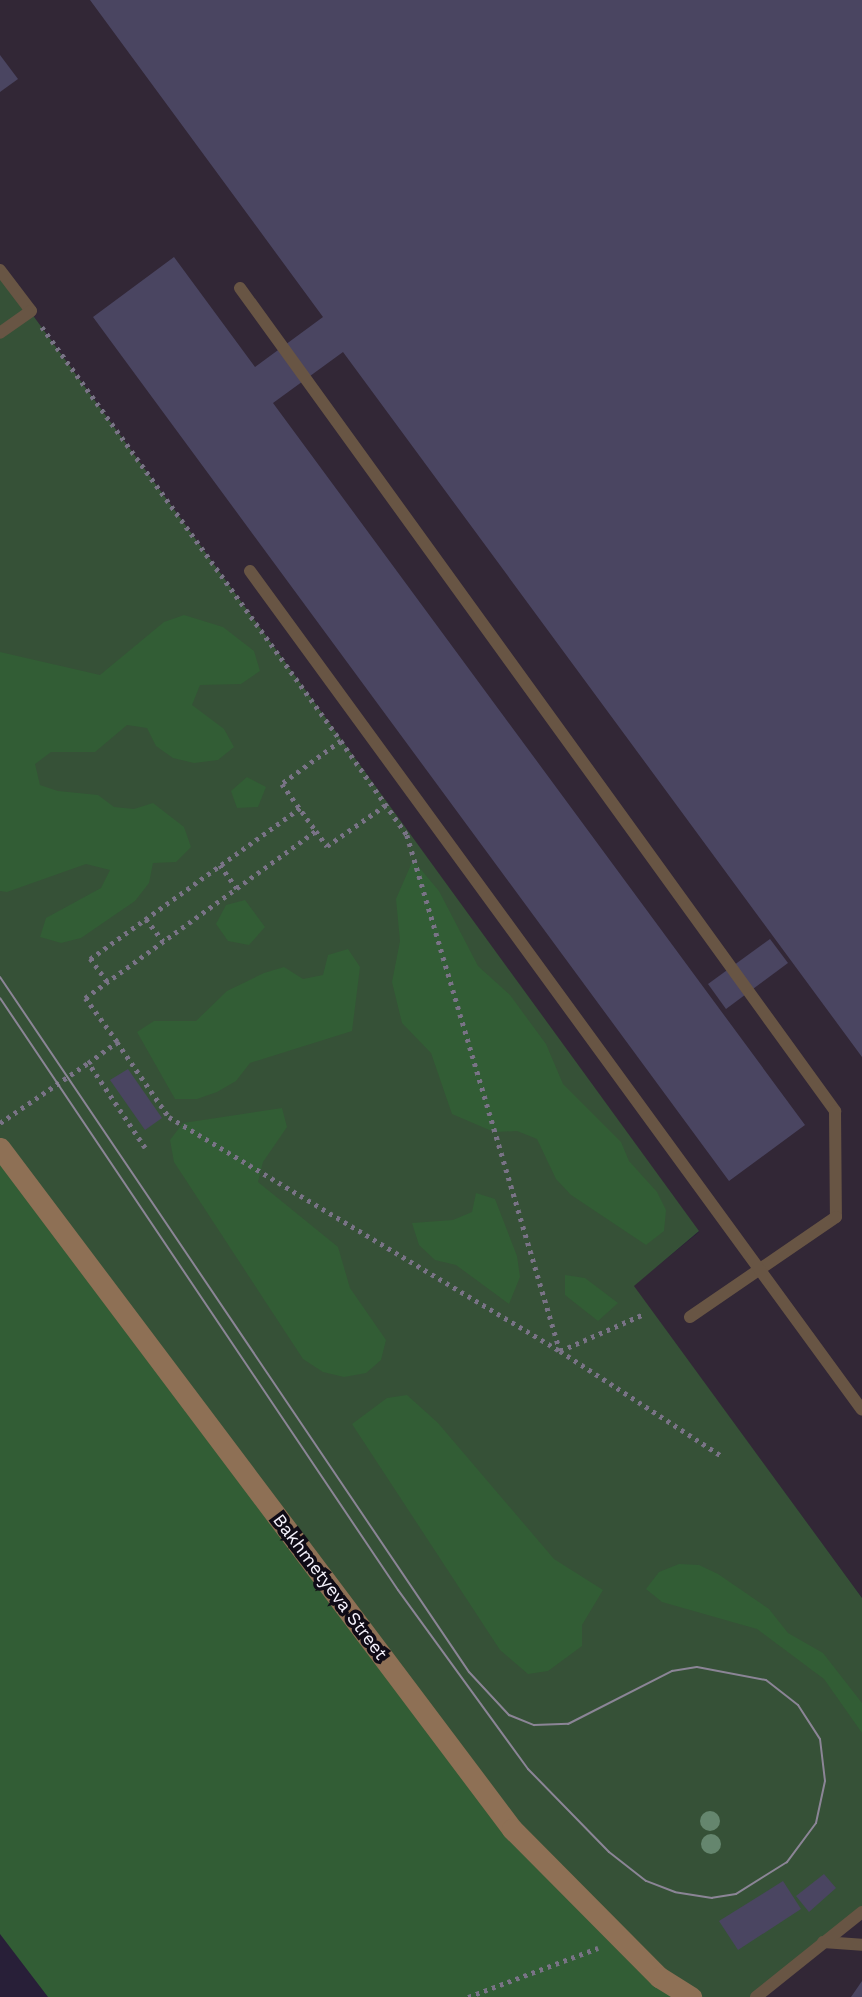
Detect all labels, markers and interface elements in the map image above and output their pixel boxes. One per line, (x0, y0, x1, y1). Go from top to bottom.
street label: Bakhmetyeva Street (268, 1510, 392, 1664)

